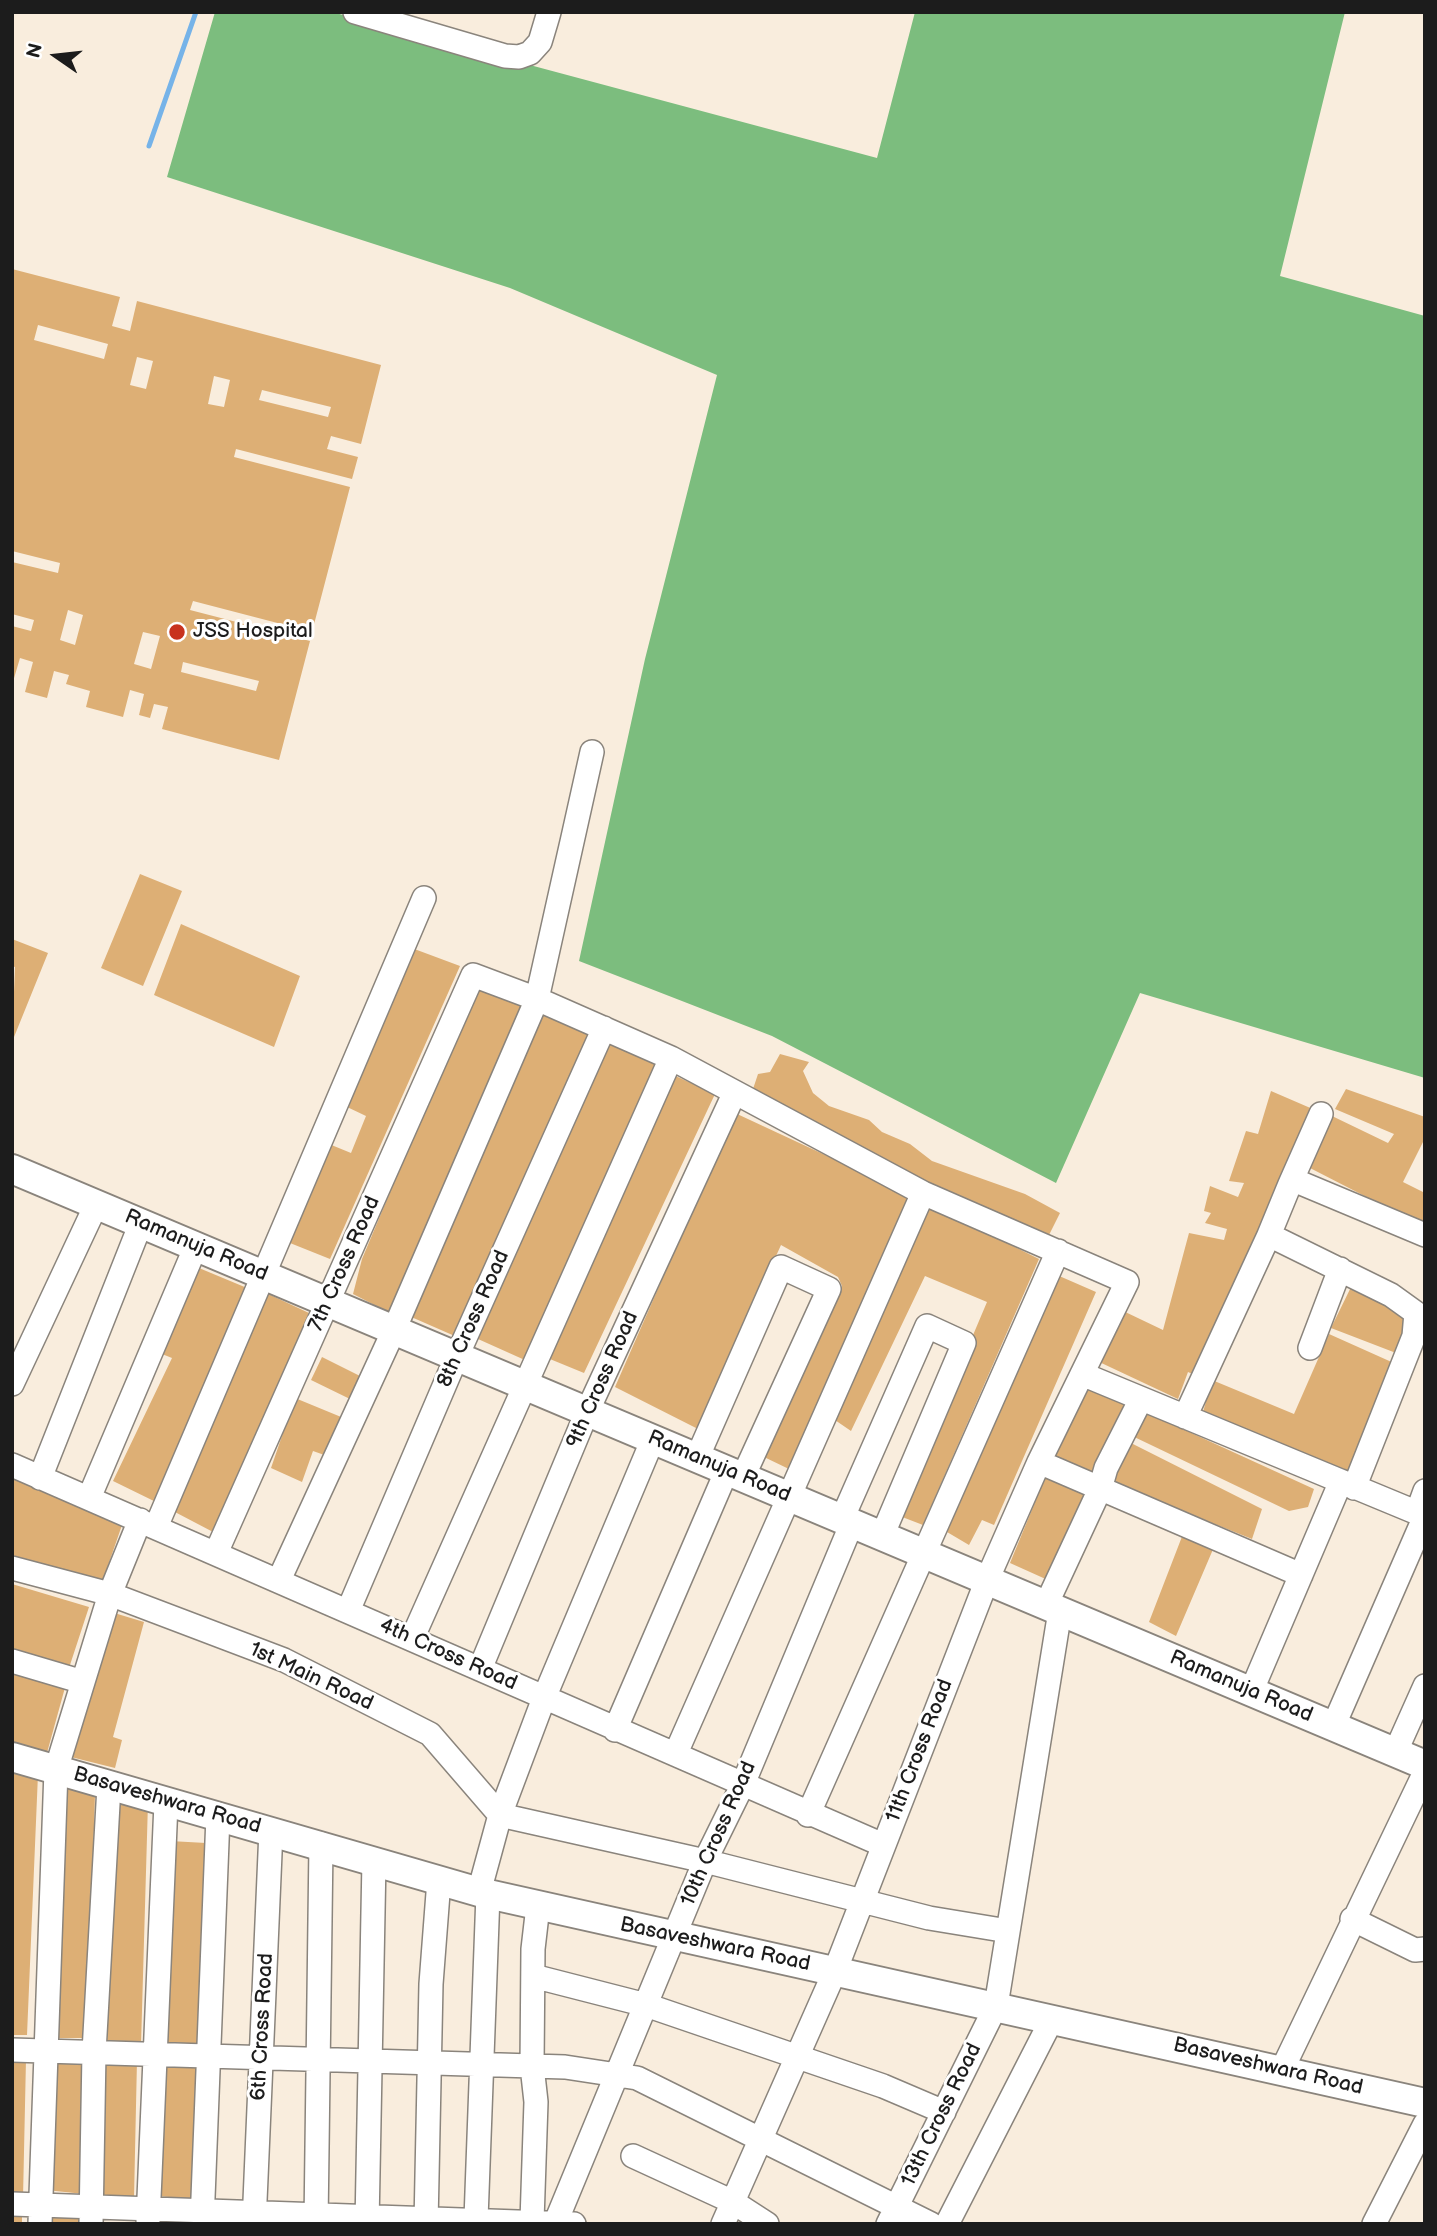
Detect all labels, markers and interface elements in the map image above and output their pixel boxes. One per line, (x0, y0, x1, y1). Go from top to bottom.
north arrow (21, 21, 91, 91)
text: N (22, 41, 48, 61)
place label: JSS Hospital (193, 619, 313, 645)
marker: JSS Hospital (167, 622, 187, 642)
street label: 7th Cross Road (304, 1193, 386, 1335)
street label: Ramanuja Road (121, 1205, 271, 1287)
street label: 8th Cross Road (433, 1247, 515, 1391)
street label: 9th Cross Road (562, 1308, 644, 1452)
street label: Ramanuja Road (644, 1426, 794, 1508)
street label: 4th Cross Road (375, 1613, 521, 1697)
street label: 1st Main Road (245, 1637, 377, 1717)
street label: Ramanuja Road (1166, 1646, 1316, 1728)
street label: 11th Cross Road (881, 1676, 959, 1826)
street label: 10th Cross Road (676, 1758, 762, 1910)
street label: Basaveshwara Road (70, 1762, 264, 1840)
street label: Basaveshwara Road (617, 1913, 813, 1977)
street label: 6th Cross Road (247, 1953, 279, 2101)
street label: Basaveshwara Road (1171, 2033, 1365, 2101)
street label: 13th Cross Road (896, 2039, 988, 2191)

